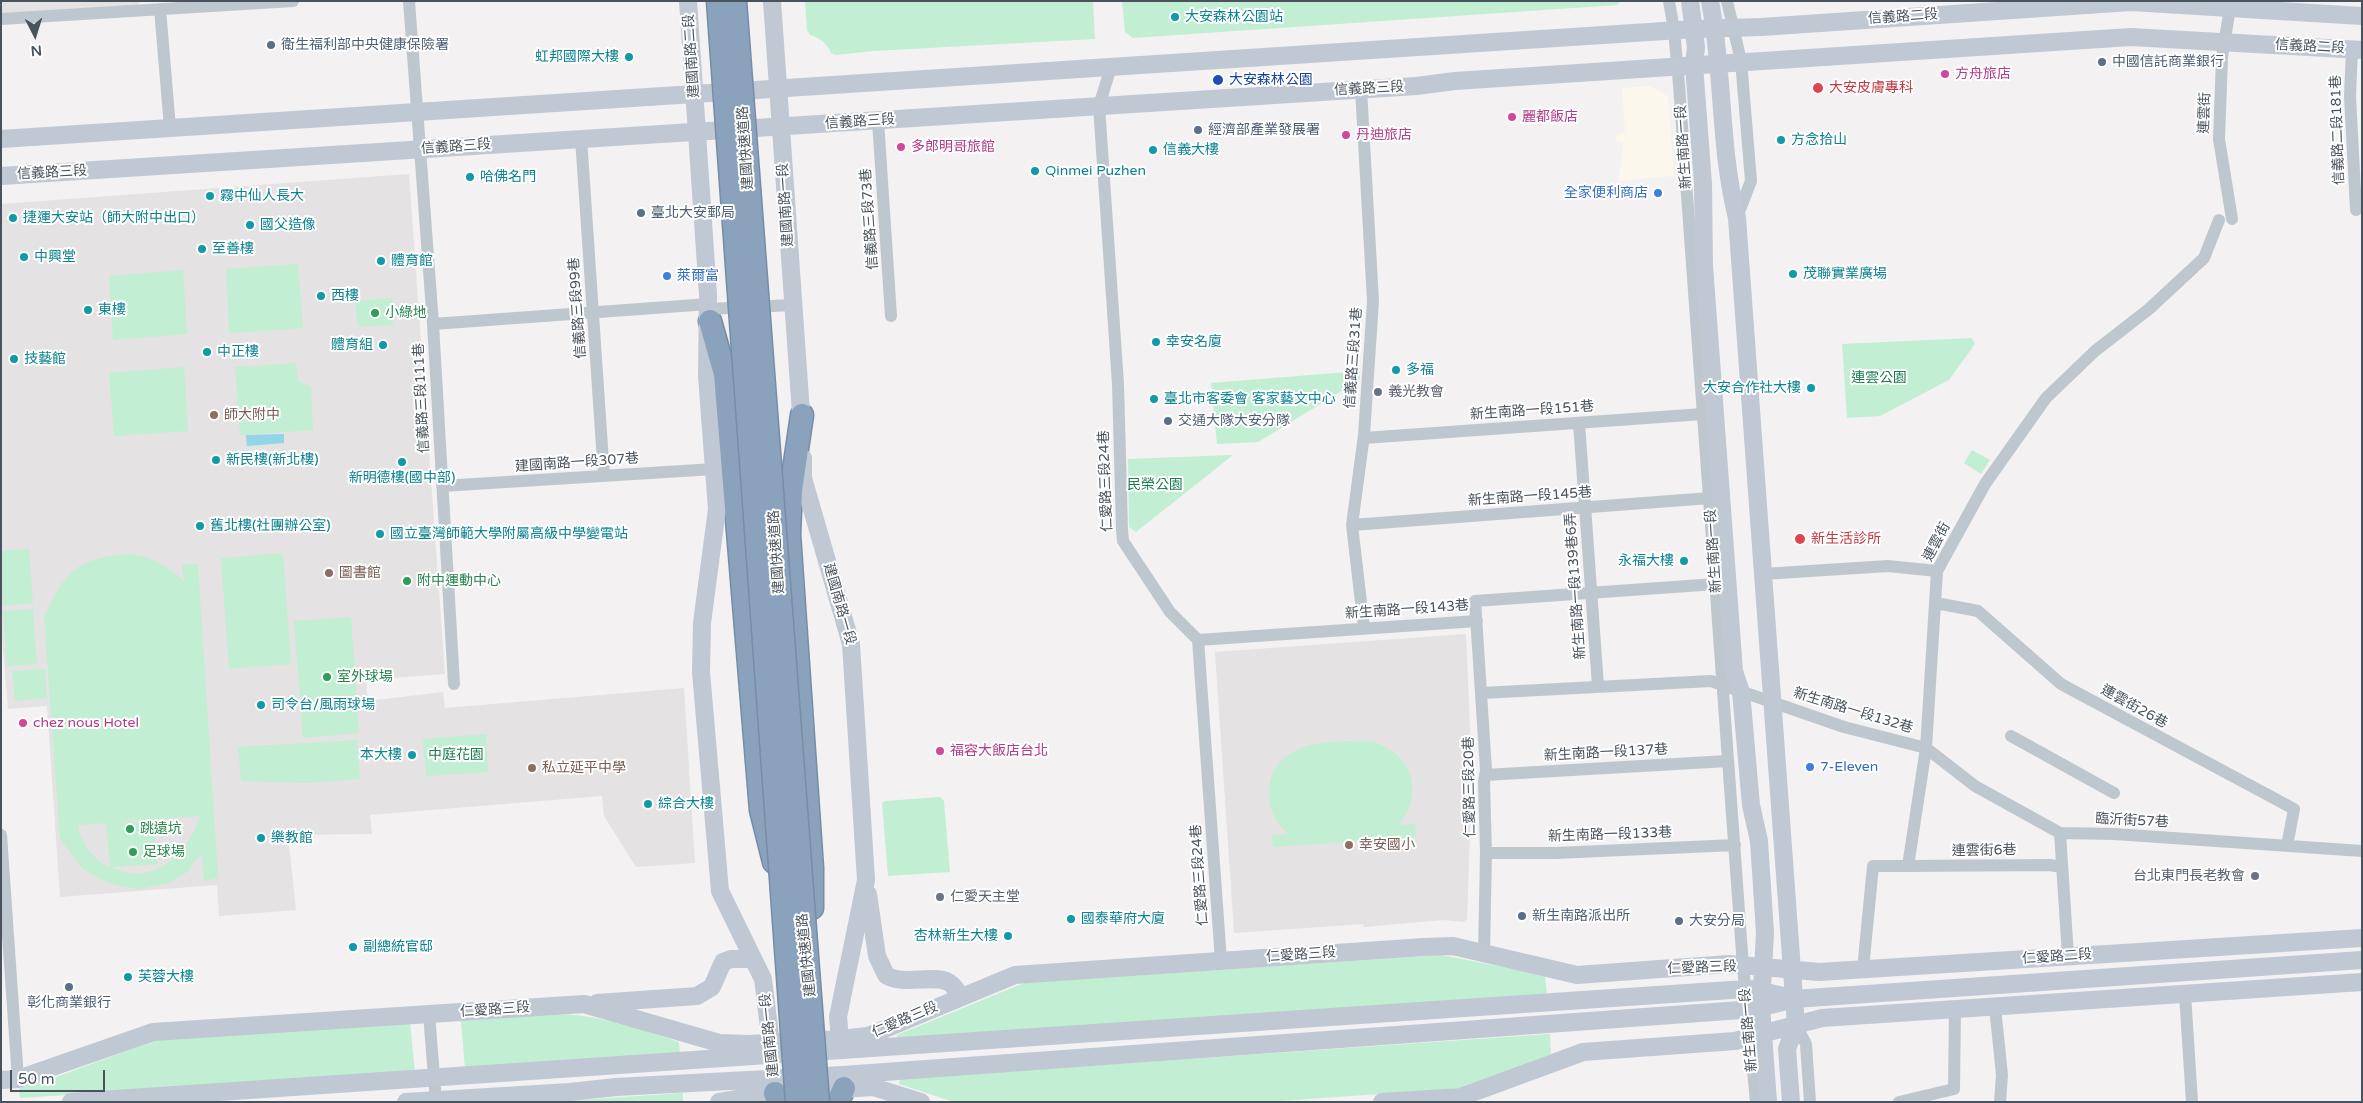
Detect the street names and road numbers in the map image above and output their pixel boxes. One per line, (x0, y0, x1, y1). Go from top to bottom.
street label: 信義路二段 (1867, 6, 1939, 28)
street label: 建國南路二段 (681, 14, 703, 98)
street label: 信義路二段 (2275, 37, 2345, 57)
street label: 信義路二段181巷 (2328, 75, 2348, 185)
street label: 信義路三段 (1334, 79, 1404, 99)
street label: 連雲街 (2196, 92, 2214, 134)
street label: 新生南路一段 (1673, 105, 1695, 189)
street label: 建國快速道路 (735, 106, 757, 190)
street label: 信義路三段 (824, 111, 896, 133)
street label: 信義路三段 (420, 136, 492, 158)
street label: 信義路三段 (17, 163, 87, 183)
street label: 建國南路一段 (775, 163, 797, 247)
street label: 信義路三段73巷 (858, 168, 882, 270)
street label: 信義路三段99巷 (566, 257, 590, 359)
street label: 信義路三段31巷 (1342, 307, 1366, 409)
street label: 信義路三段111巷 (411, 342, 433, 454)
street label: 新生南路一段151巷 (1469, 398, 1595, 424)
street label: 仁愛路三段24巷 (1096, 430, 1116, 532)
street label: 建國南路一段307巷 (514, 450, 640, 476)
street label: 新生南路一段145巷 (1467, 484, 1593, 510)
street label: 新生南路一段 (1703, 509, 1725, 593)
street label: 建國快速道路 (766, 510, 788, 594)
street label: 新生南路一段139巷6弄 (1562, 512, 1590, 660)
street label: 連雲街 (1920, 520, 1954, 564)
street label: 建國南路一段 (819, 561, 859, 647)
street label: 新生南路一段143巷 (1344, 597, 1470, 623)
street label: 連雲街26巷 (2098, 682, 2170, 732)
street label: 新生南路一段132巷 (1791, 685, 1915, 737)
street label: 仁愛路三段20巷 (1461, 736, 1479, 838)
street label: 新生南路一段137巷 (1543, 741, 1669, 765)
street label: 臨沂街57巷 (2095, 811, 2169, 831)
street label: 仁愛路三段24巷 (1188, 824, 1212, 926)
street label: 新生南路一段133巷 (1548, 824, 1672, 846)
street label: 連雲街6巷 (1951, 842, 2017, 860)
street label: 建國快速道路 (794, 912, 820, 998)
street label: 仁愛路三段 (1265, 944, 1337, 966)
street label: 仁愛路二段 (2021, 946, 2093, 968)
street label: 仁愛路三段 (1667, 958, 1737, 978)
street label: 新生南路一段 (1737, 987, 1761, 1073)
street label: 建國南路一段 (757, 992, 783, 1078)
street label: 仁愛路三段 (459, 999, 531, 1021)
street label: 仁愛路三段 (870, 999, 940, 1041)

